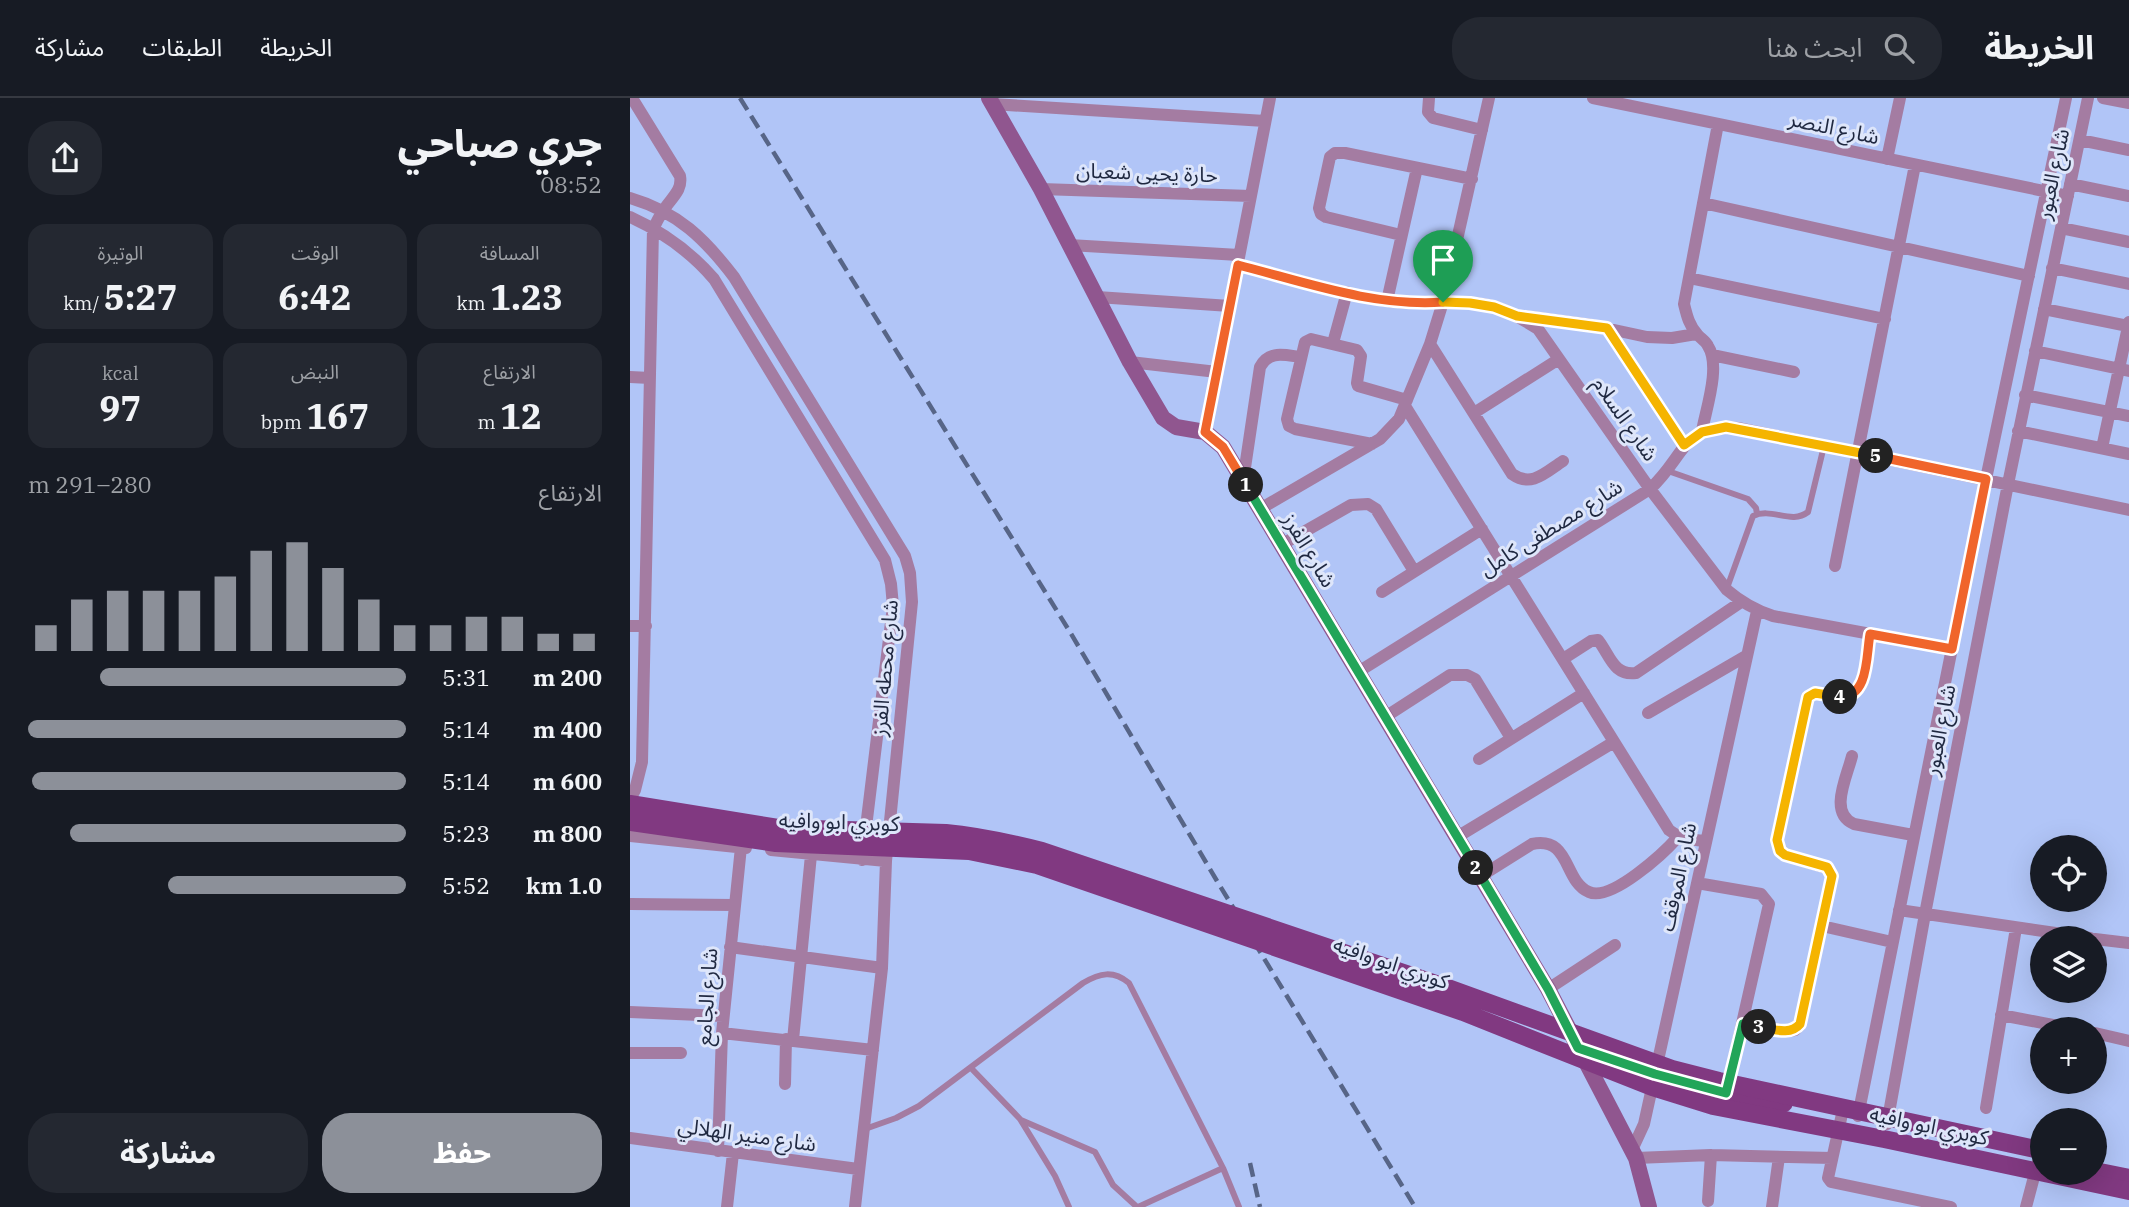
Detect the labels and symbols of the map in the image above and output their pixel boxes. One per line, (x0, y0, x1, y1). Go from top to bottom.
street label: شارع النصر (1785, 104, 1882, 152)
street label: شارع العبور (2029, 126, 2077, 223)
street label: حارة يحيى شعبان (1076, 156, 1218, 188)
pin (1413, 230, 1473, 302)
street label: شارع السلام (1584, 371, 1665, 468)
pin: 5 (1858, 438, 1894, 474)
pin: 1 (1228, 468, 1264, 502)
street label: شارع مصطفى كامل (1474, 472, 1628, 584)
street label: شارع الفرز (1274, 506, 1343, 593)
street label: شارع محطه الفرز (864, 598, 906, 739)
pin: 4 (1822, 680, 1858, 714)
street label: شارع العبور (1916, 682, 1964, 779)
street label: كوبري ابو وافيه (778, 805, 900, 840)
street label: شارع الموقف (1652, 820, 1704, 934)
pin: 2 (1458, 850, 1494, 886)
street label: كوبري ابو وافيه (1329, 929, 1453, 998)
street label: شارع الجامع (689, 947, 725, 1047)
pin: 3 (1742, 1010, 1776, 1044)
street label: كوبري ابو وافيه (1867, 1099, 1991, 1154)
street label: شارع منير الهلالي (676, 1110, 818, 1160)

